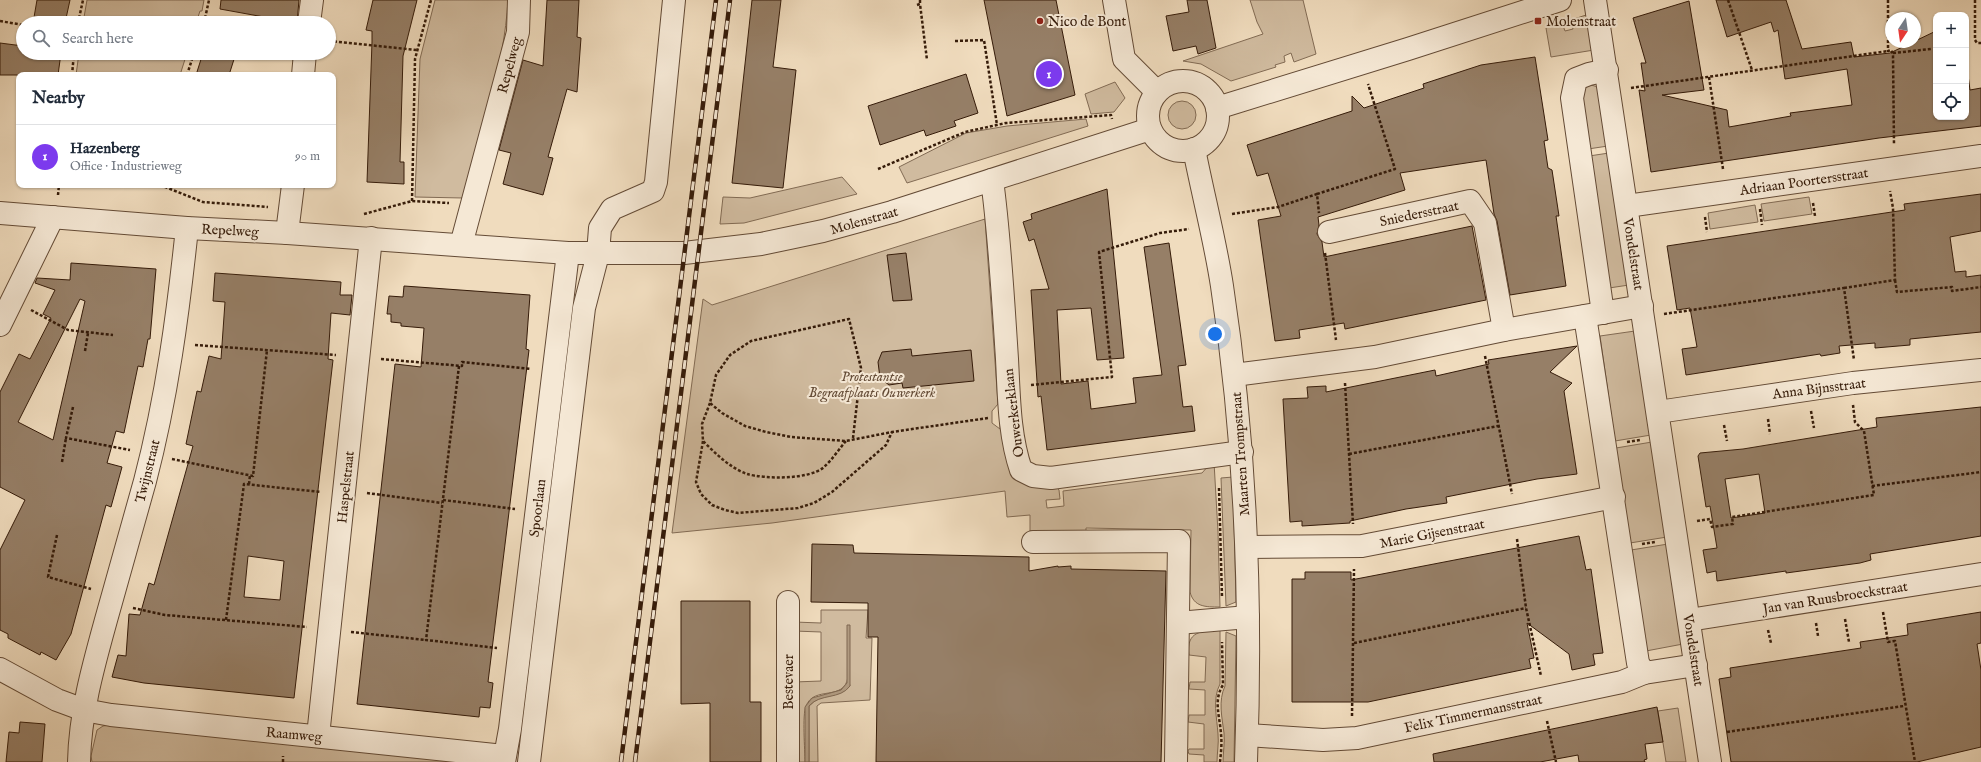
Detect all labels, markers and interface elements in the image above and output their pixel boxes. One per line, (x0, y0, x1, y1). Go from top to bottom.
north arrow (1885, 12, 1921, 48)
map controls (1933, 12, 1969, 120)
button: + (1933, 12, 1969, 48)
place label: Nico de Bont (1048, 13, 1126, 31)
place label: Molenstraat (1546, 13, 1616, 31)
search box (16, 16, 336, 60)
marker: Nico de Bont (1035, 16, 1045, 26)
marker: Molenstraat (1533, 16, 1543, 26)
icon: search (30, 27, 52, 49)
text: Search here (62, 29, 133, 48)
street label: Repelweg (494, 35, 526, 95)
button: − (1933, 48, 1969, 84)
pin: 1 (1036, 59, 1062, 89)
button: locate (1933, 84, 1969, 120)
text: Nearby (32, 88, 85, 109)
text: Hazenberg (70, 139, 140, 158)
text: 1 (43, 148, 47, 165)
text: 90 m (295, 148, 320, 165)
text: Office · Industrieweg (70, 158, 182, 175)
street label: Adriaan Poortersstraat (1738, 164, 1870, 200)
street label: Sniedersstraat (1378, 197, 1461, 231)
street label: Molenstraat (828, 203, 901, 239)
street label: Vondelstraat (1618, 216, 1648, 292)
street label: Repelweg (201, 220, 260, 242)
your location (1205, 324, 1225, 344)
street label: Ouwerkerklaan (1000, 367, 1028, 458)
park label: Protestantse Begraafplaats Ouwerkerk (809, 368, 936, 403)
street label: Anna Bijnsstraat (1770, 374, 1867, 404)
street label: Maarten Trompstraat (1228, 391, 1254, 516)
street label: Twijnstraat (131, 438, 165, 505)
street label: Haspelstraat (333, 450, 359, 524)
street label: Spoorlaan (526, 478, 551, 538)
street label: Marie Gijsenstraat (1378, 515, 1486, 553)
street label: Jan van Ruusbroeckstraat (1759, 578, 1909, 619)
street label: Vondelstraat (1678, 612, 1708, 688)
street label: Bestevaer (780, 654, 798, 710)
street label: Felix Timmermansstraat (1402, 691, 1544, 737)
street label: Raamweg (265, 724, 323, 746)

